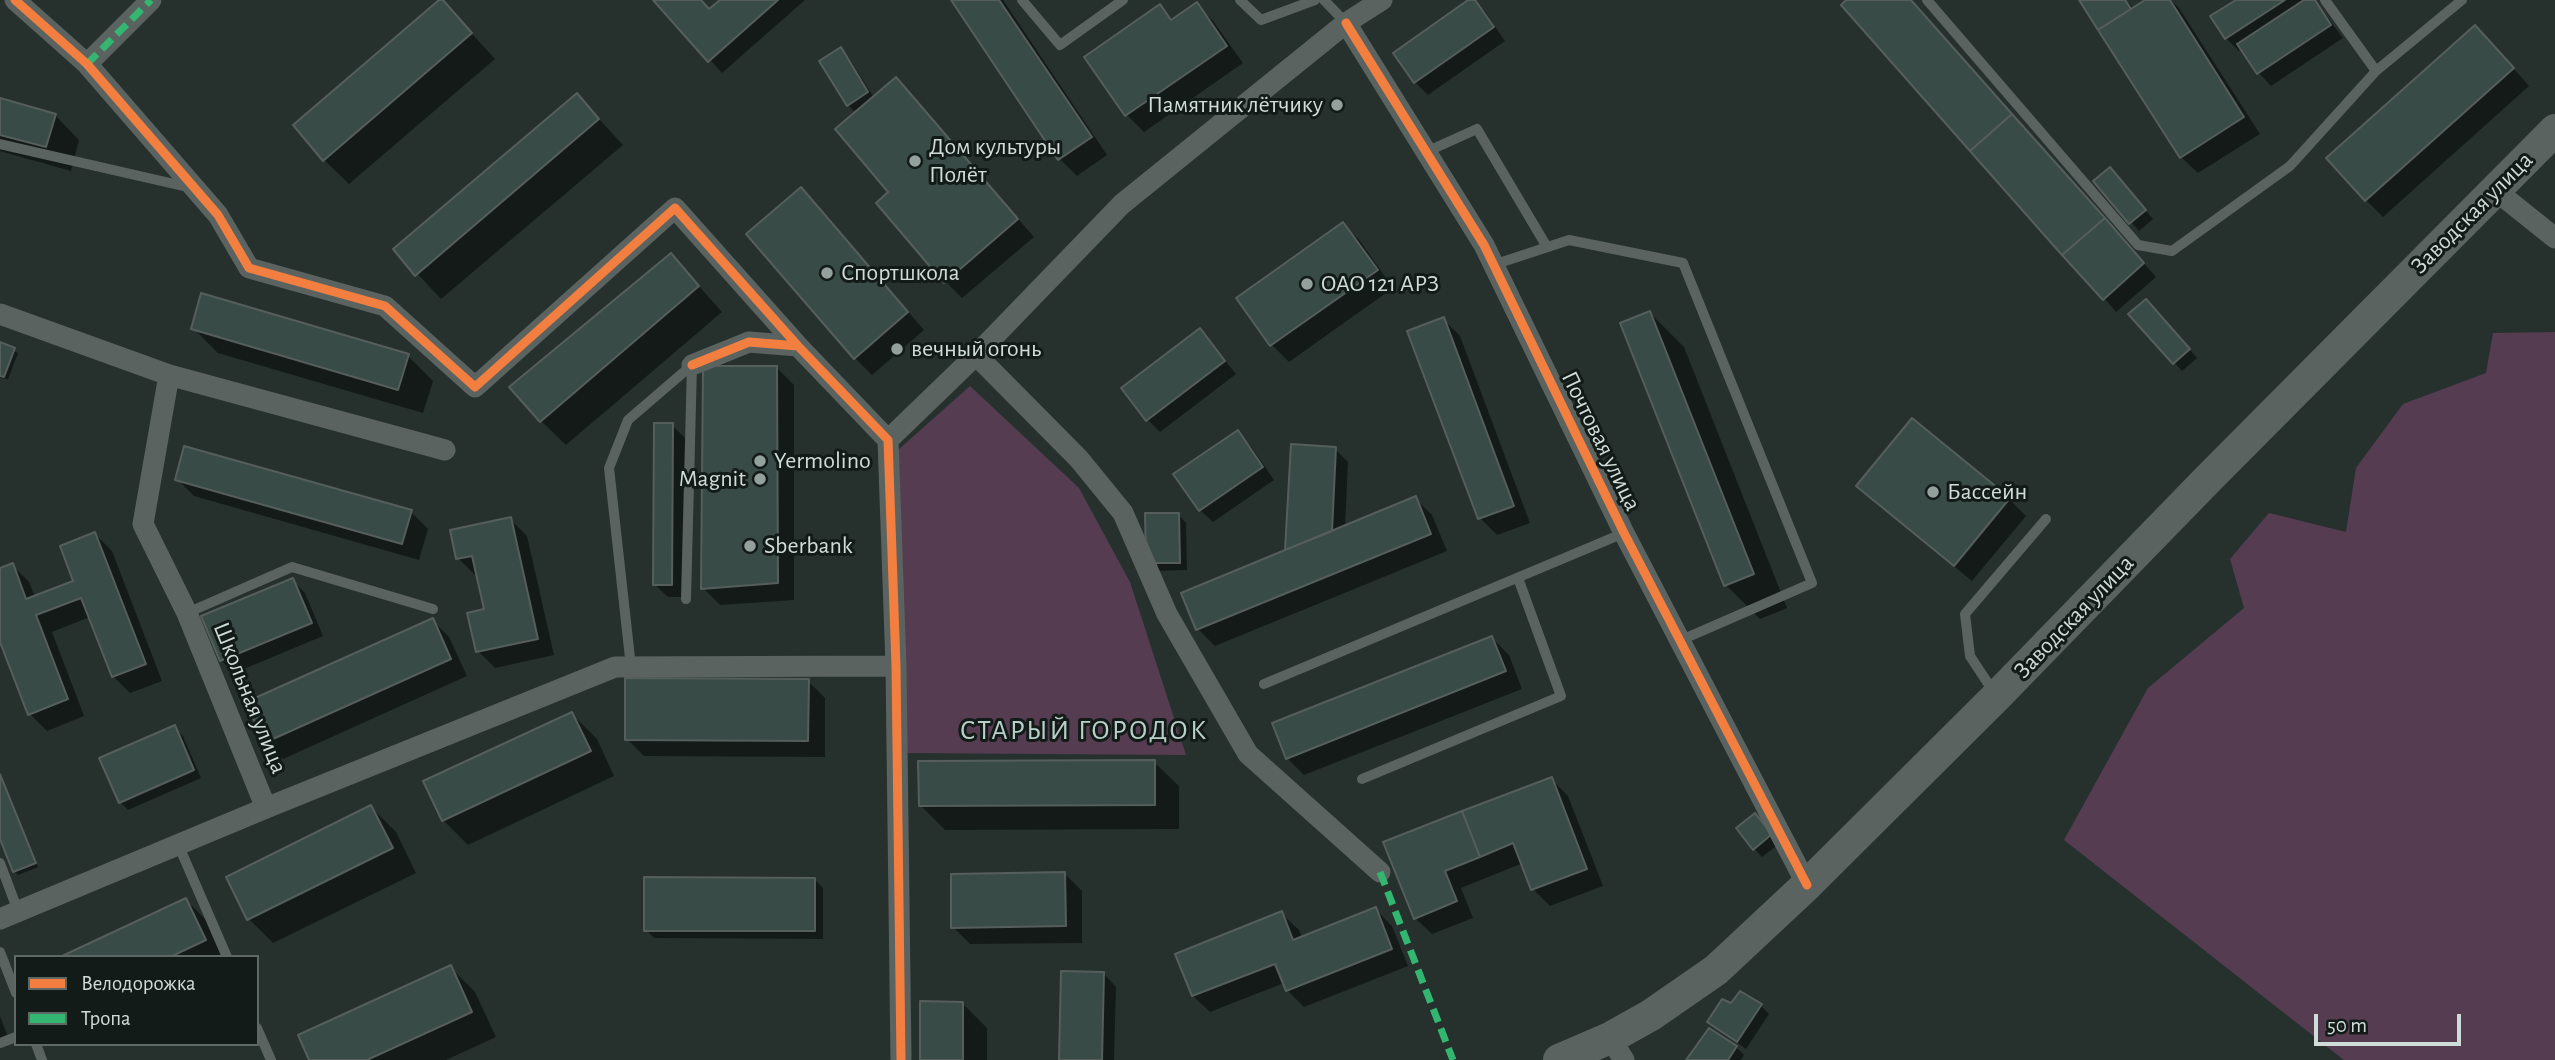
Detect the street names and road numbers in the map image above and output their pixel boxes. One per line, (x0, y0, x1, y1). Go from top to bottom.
street label: Заводская улица (2405, 146, 2539, 280)
street label: Почтовая улица (1555, 366, 1647, 516)
street label: Заводская улица (2008, 549, 2140, 685)
street label: Школьная улица (207, 618, 293, 778)

